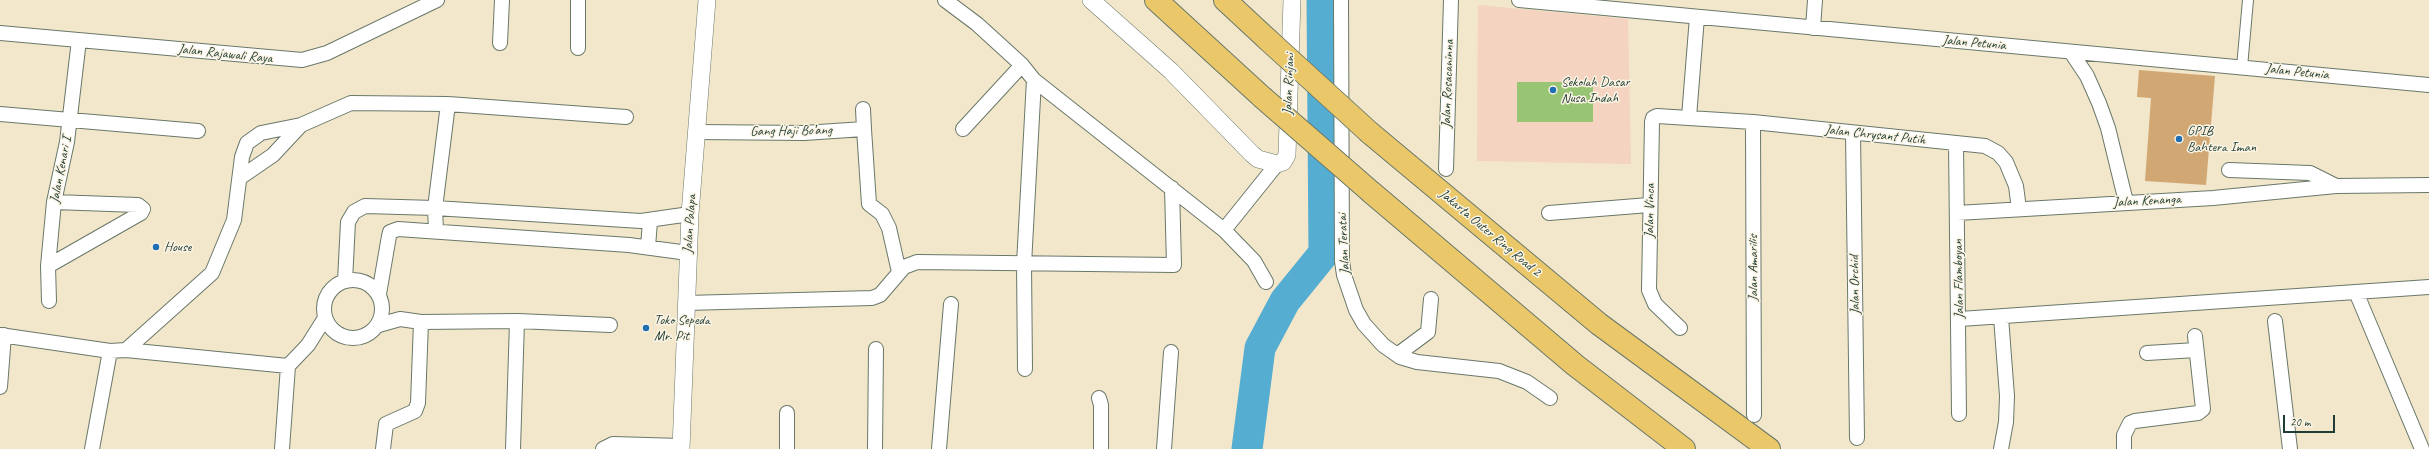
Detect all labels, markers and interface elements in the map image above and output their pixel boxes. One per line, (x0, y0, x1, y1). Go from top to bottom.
street label: Jalan Petunia (1942, 32, 2006, 54)
street label: Jalan Rosacaninna (1438, 40, 1458, 128)
street label: Jalan Rajawali Raya (177, 41, 273, 67)
street label: Jalan Rinjani (1280, 53, 1298, 115)
street label: Jalan Petunia (2265, 60, 2329, 84)
place label: Sekolah Dasar Nusa Indah (1561, 74, 1630, 106)
marker: Sekolah Dasar Nusa Indah (1548, 85, 1558, 95)
street label: Jalan Chrysant Putih (1824, 121, 1926, 149)
street label: Gang Haji Bo’ang (750, 122, 832, 140)
place label: GPIB Bahtera Iman (2187, 123, 2256, 156)
marker: GPIB Bahtera Iman (2174, 134, 2184, 144)
street label: Jalan Kenari I (46, 135, 76, 205)
street label: Jalan Vinca (1641, 184, 1659, 238)
street label: Jakarta Outer Ring Road 2 (1436, 186, 1544, 280)
street label: Jalan Kenanga (2113, 191, 2181, 211)
street label: Jalan Palapa (680, 194, 700, 254)
street label: Jalan Teratai (1334, 213, 1354, 275)
street label: Jalan Amarilis (1745, 235, 1761, 301)
place label: House (164, 239, 191, 255)
street label: Jalan Flamboyan (1950, 239, 1968, 319)
marker: House (151, 242, 161, 252)
street label: Jalan Orchid (1846, 255, 1864, 315)
place label: Toko Sepeda Mr. Pit (654, 312, 710, 344)
marker: Toko Sepeda Mr. Pit (641, 323, 651, 333)
scale bar (2285, 407, 2337, 433)
text: 20 m (2290, 414, 2310, 430)

